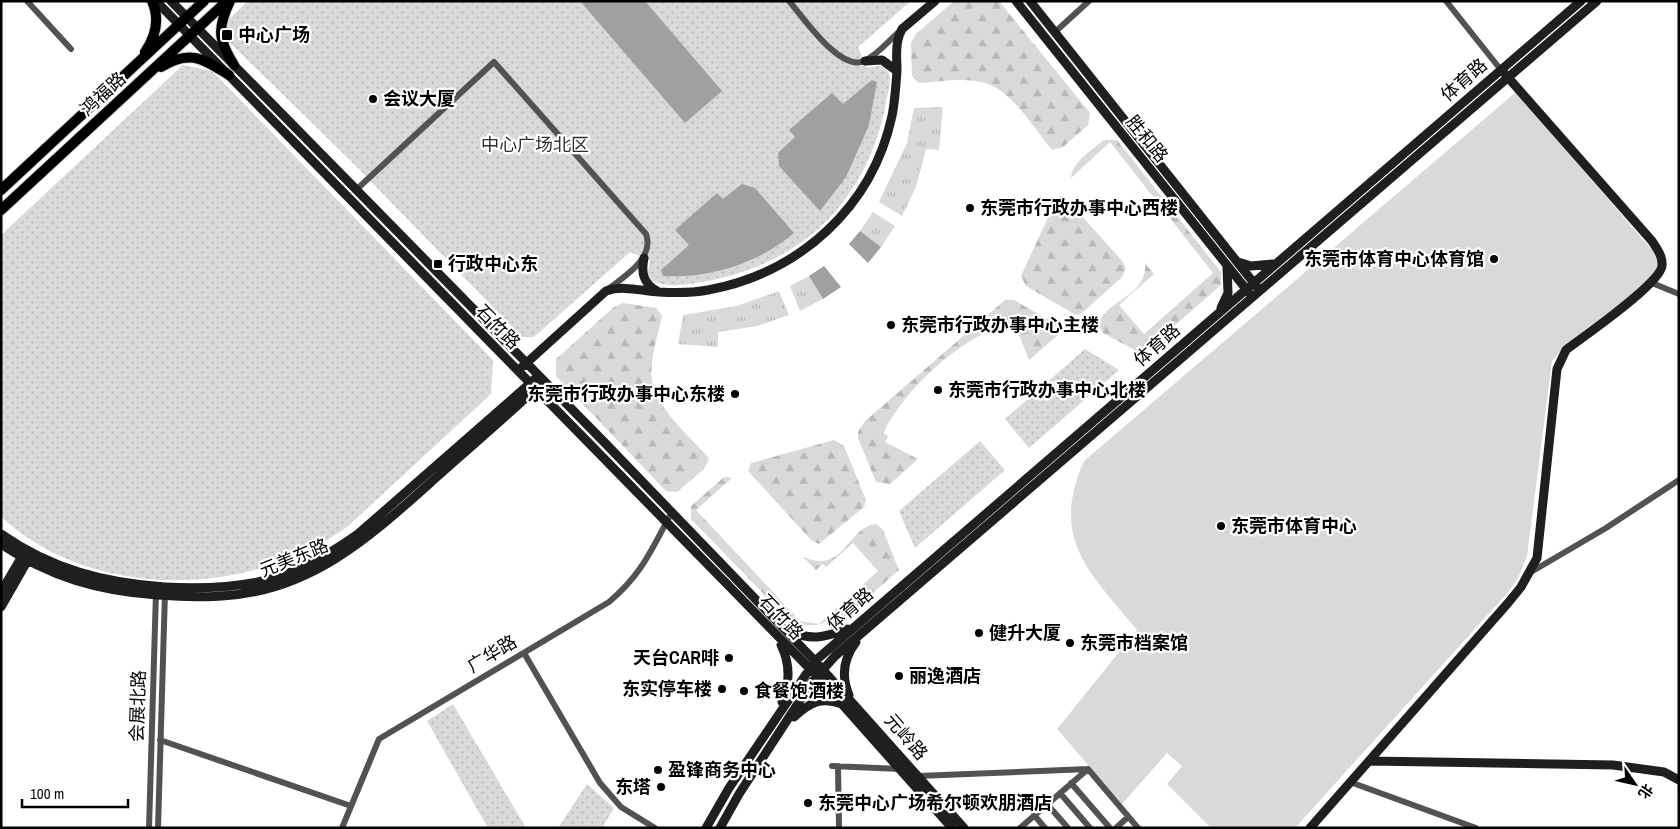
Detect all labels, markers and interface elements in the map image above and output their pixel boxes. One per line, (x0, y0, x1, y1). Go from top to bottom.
place label: 中心广场 (238, 22, 310, 47)
marker: 中心广场 (220, 28, 234, 42)
street label: 体育路 (1435, 52, 1492, 107)
street label: 鸿福路 (74, 66, 131, 121)
place label: 会议大厦 (383, 86, 455, 111)
marker: 会议大厦 (367, 93, 379, 105)
street label: 胜和路 (1121, 110, 1174, 168)
park label: 中心广场北区 (481, 132, 589, 157)
place label: 东莞市行政办事中心西楼 (980, 195, 1178, 220)
marker: 东莞市行政办事中心西楼 (964, 202, 976, 214)
place label: 东莞市体育中心体育馆 (1304, 246, 1484, 271)
place label: 行政中心东 (448, 251, 538, 276)
marker: 东莞市体育中心体育馆 (1488, 253, 1500, 265)
marker: 行政中心东 (432, 258, 444, 270)
street label: 石竹路 (470, 299, 526, 355)
place label: 东莞市行政办事中心主楼 (901, 312, 1099, 337)
street label: 体育路 (1128, 317, 1185, 372)
marker: 东莞市行政办事中心主楼 (885, 319, 897, 331)
place label: 东莞市行政办事中心北楼 (948, 377, 1146, 402)
place label: 东莞市行政办事中心东楼 (527, 381, 725, 406)
marker: 东莞市行政办事中心北楼 (932, 384, 944, 396)
marker: 东莞市行政办事中心东楼 (729, 388, 741, 400)
place label: 东莞市体育中心 (1231, 513, 1357, 538)
marker: 东莞市体育中心 (1215, 520, 1227, 532)
street label: 元美东路 (256, 532, 332, 583)
street label: 体育路 (821, 581, 878, 636)
street label: 石竹路 (754, 589, 809, 645)
place label: 健升大厦 (989, 620, 1061, 645)
marker: 健升大厦 (973, 627, 985, 639)
street label: 广华路 (462, 629, 521, 678)
place label: 东莞市档案馆 (1080, 630, 1188, 655)
marker: 东莞市档案馆 (1064, 637, 1076, 649)
place label: 天台CAR啡 (633, 645, 719, 670)
marker: 天台CAR啡 (723, 652, 735, 664)
place label: 丽逸酒店 (909, 663, 981, 688)
street label: 会展北路 (124, 670, 151, 742)
marker: 丽逸酒店 (893, 670, 905, 682)
place label: 东实停车楼 (622, 676, 712, 701)
place label: 食餐饱酒楼 (754, 678, 844, 703)
marker: 东实停车楼 (716, 683, 728, 695)
marker: 食餐饱酒楼 (738, 685, 750, 697)
street label: 元岭路 (879, 708, 934, 765)
place label: 盈锋商务中心 (668, 757, 776, 782)
north arrow (1610, 759, 1660, 809)
marker: 盈锋商务中心 (652, 764, 664, 776)
place label: 东塔 (615, 774, 651, 799)
scale bar (22, 776, 129, 808)
text: 北 (1634, 780, 1657, 802)
marker: 东塔 (655, 781, 667, 793)
text: 100 m (30, 783, 64, 804)
place label: 东莞中心广场希尔顿欢朋酒店 (818, 790, 1052, 815)
marker: 东莞中心广场希尔顿欢朋酒店 (802, 797, 814, 809)

